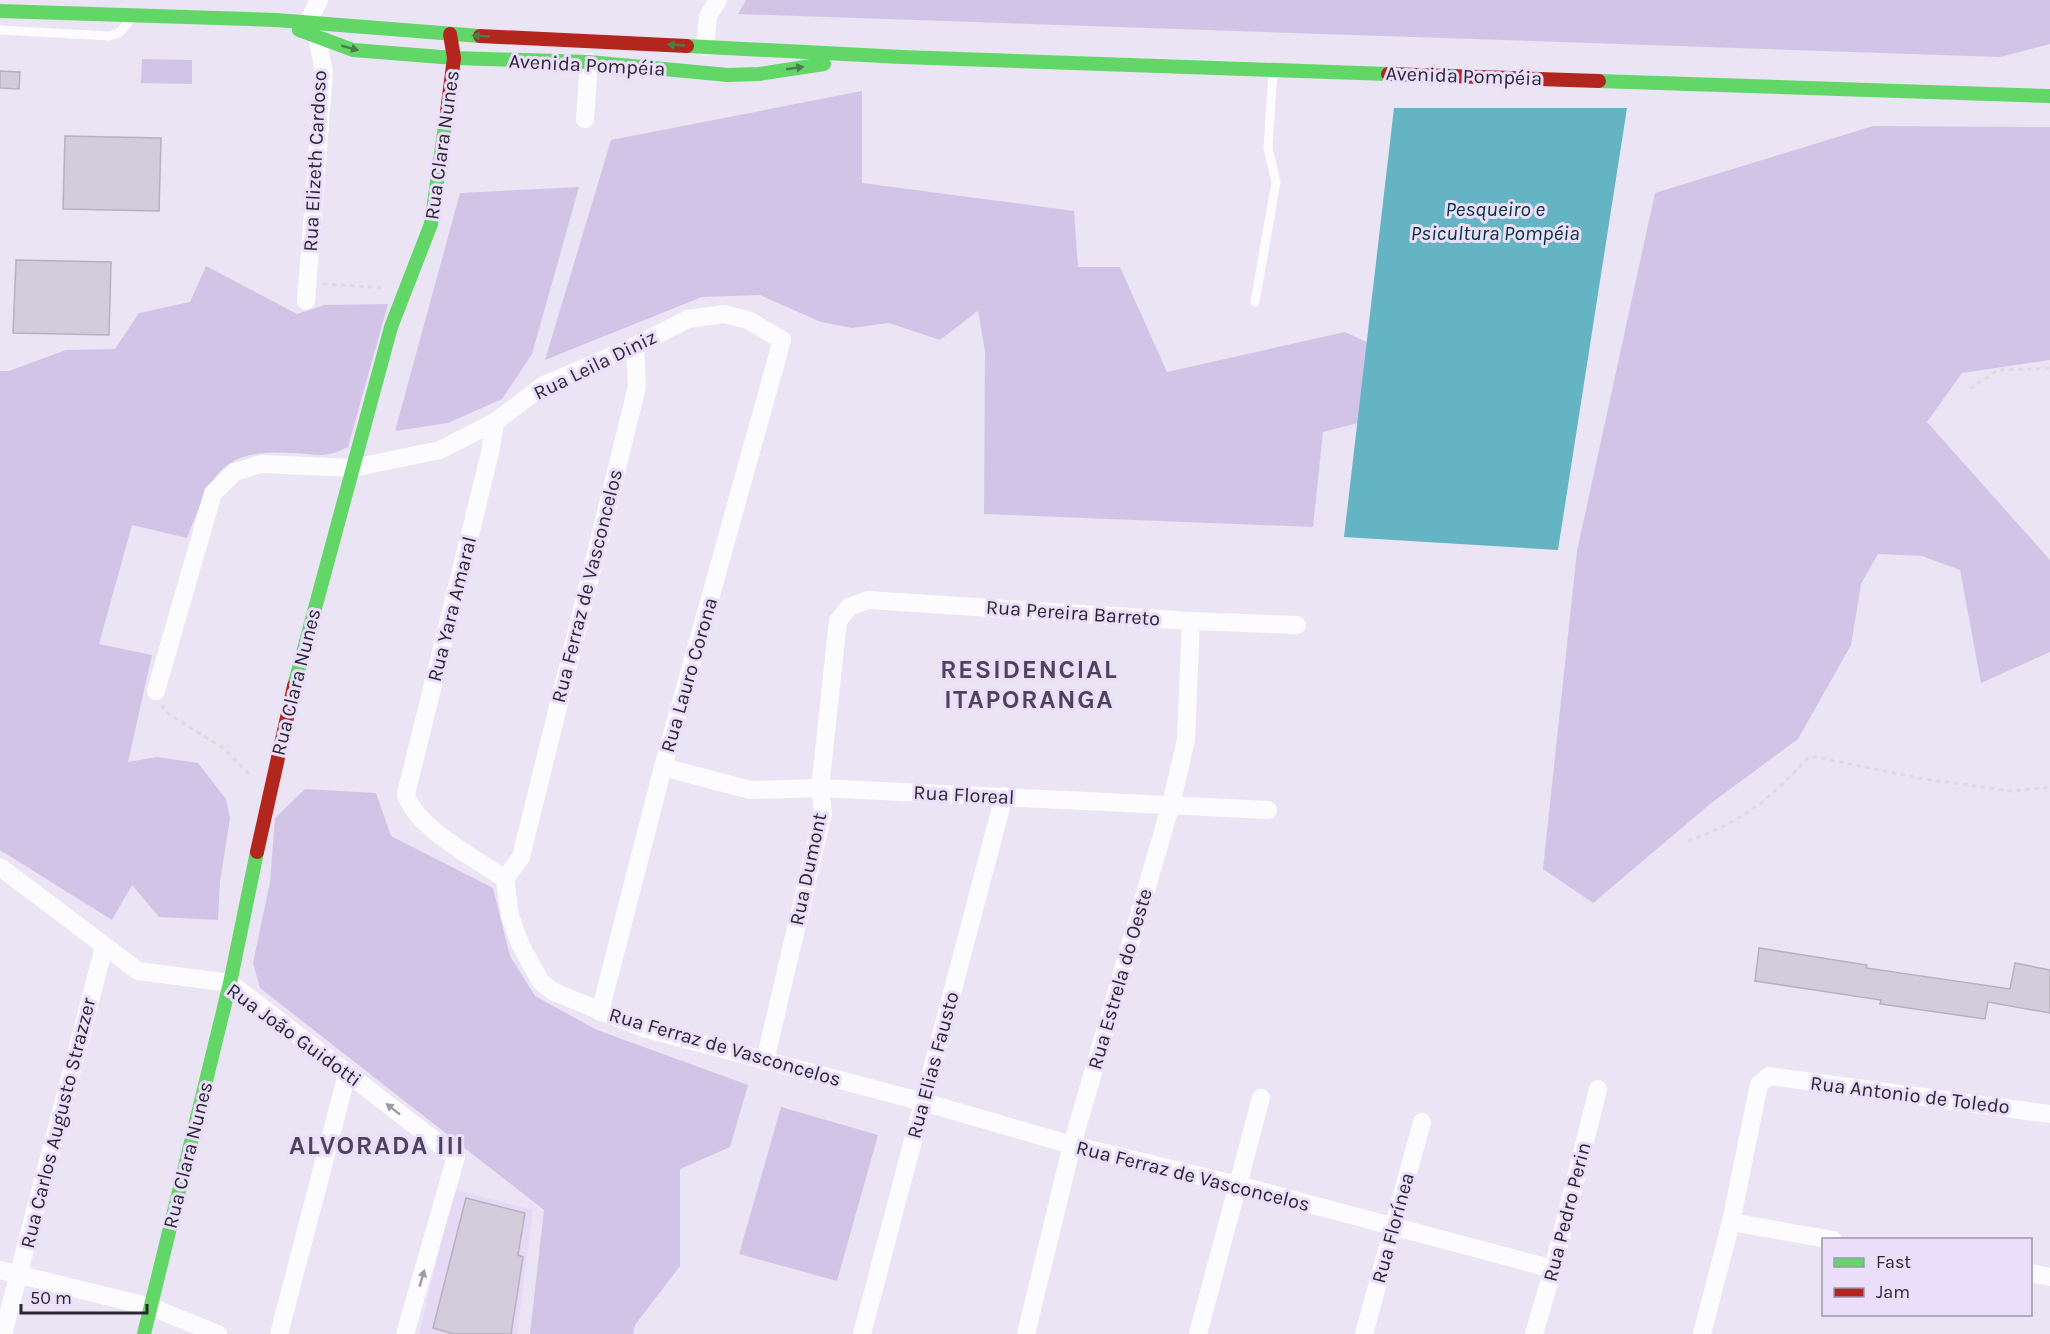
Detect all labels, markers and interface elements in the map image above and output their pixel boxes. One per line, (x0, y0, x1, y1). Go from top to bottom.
one-way arrow (471, 32, 490, 41)
one-way arrow (666, 41, 685, 50)
one-way arrow (341, 44, 359, 53)
street label: Avenida Pompéia (508, 49, 666, 81)
street label: Avenida Pompéia (1385, 62, 1543, 90)
one-way arrow (786, 64, 805, 73)
street label: Rua Clara Nunes (420, 69, 464, 221)
street label: Rua Elizeth Cardoso (299, 70, 331, 252)
water label: Pesqueiro e Psicultura Pompéia (1411, 197, 1580, 245)
street label: Rua Leila Diniz (530, 325, 660, 405)
street label: Rua Ferraz de Vasconcelos (547, 467, 627, 705)
street label: Rua Yara Amaral (423, 534, 481, 684)
street label: Rua Lauro Corona (656, 595, 722, 755)
street label: Rua Pereira Barreto (985, 595, 1161, 631)
street label: Rua Clara Nunes (267, 606, 325, 758)
district label: RESIDENCIAL ITAPORANGA (940, 654, 1118, 715)
street label: Rua Floreal (913, 781, 1015, 809)
street label: Rua Dumont (785, 810, 831, 927)
street label: Rua Estrela do Oeste (1083, 886, 1157, 1072)
street label: Rua João Guidotti (222, 979, 366, 1091)
street label: Rua Elias Fausto (902, 989, 964, 1141)
street label: Rua Carlos Augusto Strazzer (16, 995, 100, 1251)
street label: Rua Ferraz de Vasconcelos (606, 1003, 844, 1091)
street label: Rua Antonio de Toledo (1809, 1071, 2011, 1119)
street label: Rua Clara Nunes (159, 1079, 217, 1231)
one-way arrow (385, 1103, 401, 1115)
district label: ALVORADA III (289, 1130, 465, 1161)
street label: Rua Ferraz de Vasconcelos (1074, 1136, 1312, 1216)
street label: Rua Pedro Perin (1539, 1140, 1595, 1284)
street label: Rua Florínea (1367, 1170, 1419, 1286)
legend (1822, 1238, 2032, 1316)
text: Fast (1876, 1251, 1911, 1273)
one-way arrow (418, 1269, 427, 1287)
scale bar (21, 1277, 147, 1315)
text: Jam (1876, 1281, 1910, 1303)
text: 50 m (30, 1287, 72, 1309)

